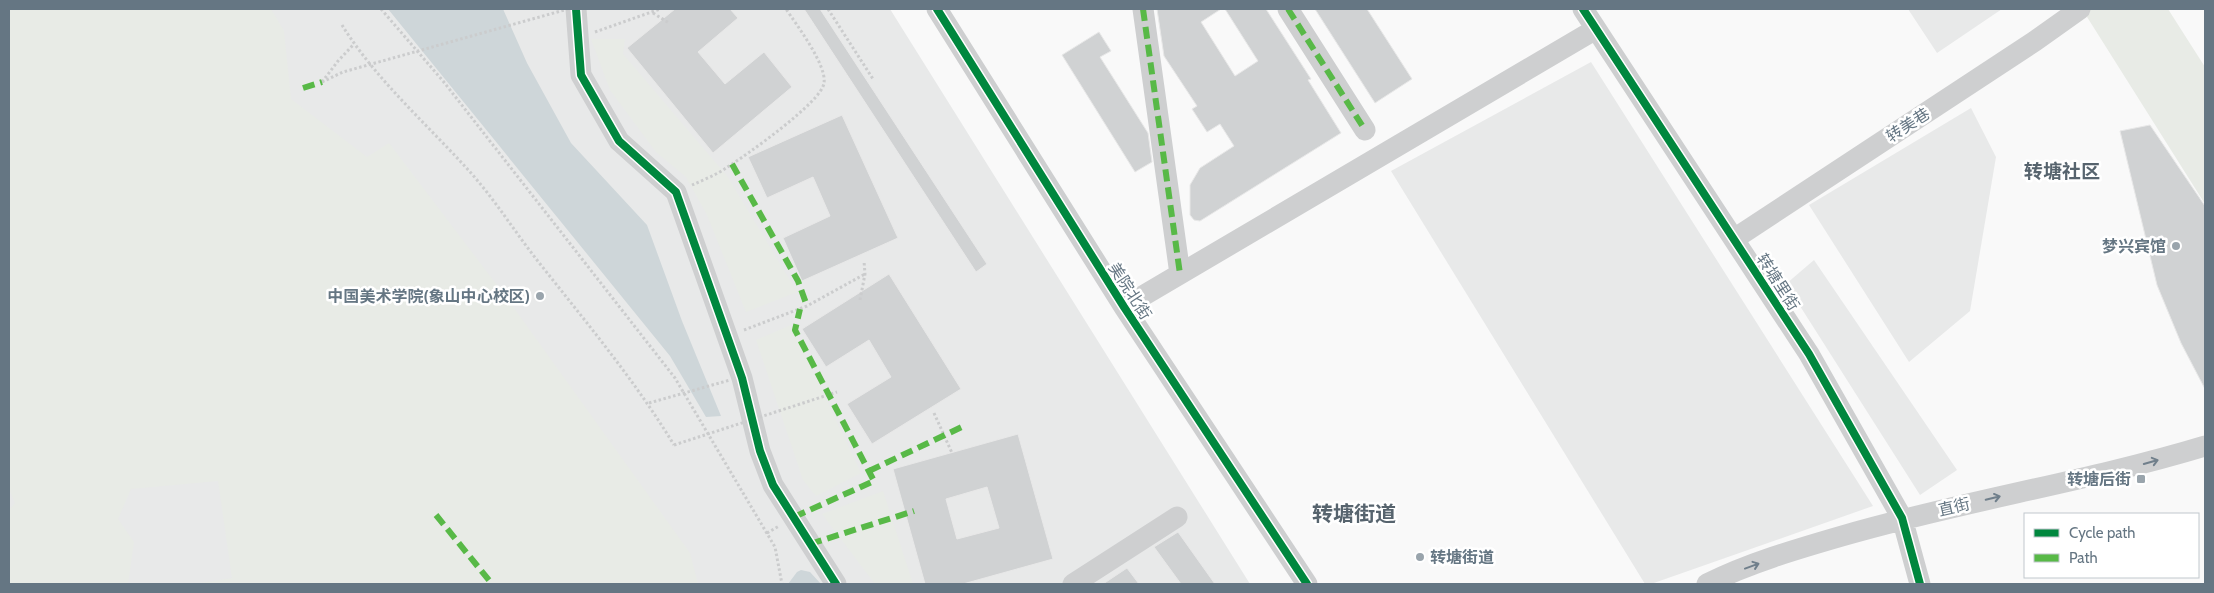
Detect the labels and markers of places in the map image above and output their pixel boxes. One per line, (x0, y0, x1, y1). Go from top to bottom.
place label: 梦兴宾馆 (2102, 237, 2166, 256)
marker: 梦兴宾馆 (2170, 240, 2182, 252)
place label: 中国美术学院(象山中心校区) (328, 287, 530, 306)
marker: 中国美术学院(象山中心校区) (534, 290, 546, 302)
place label: 转塘后街 (2067, 470, 2131, 489)
marker: 转塘后街 (2135, 473, 2147, 485)
place label: 转塘街道 (1430, 548, 1494, 567)
marker: 转塘街道 (1414, 551, 1426, 563)

